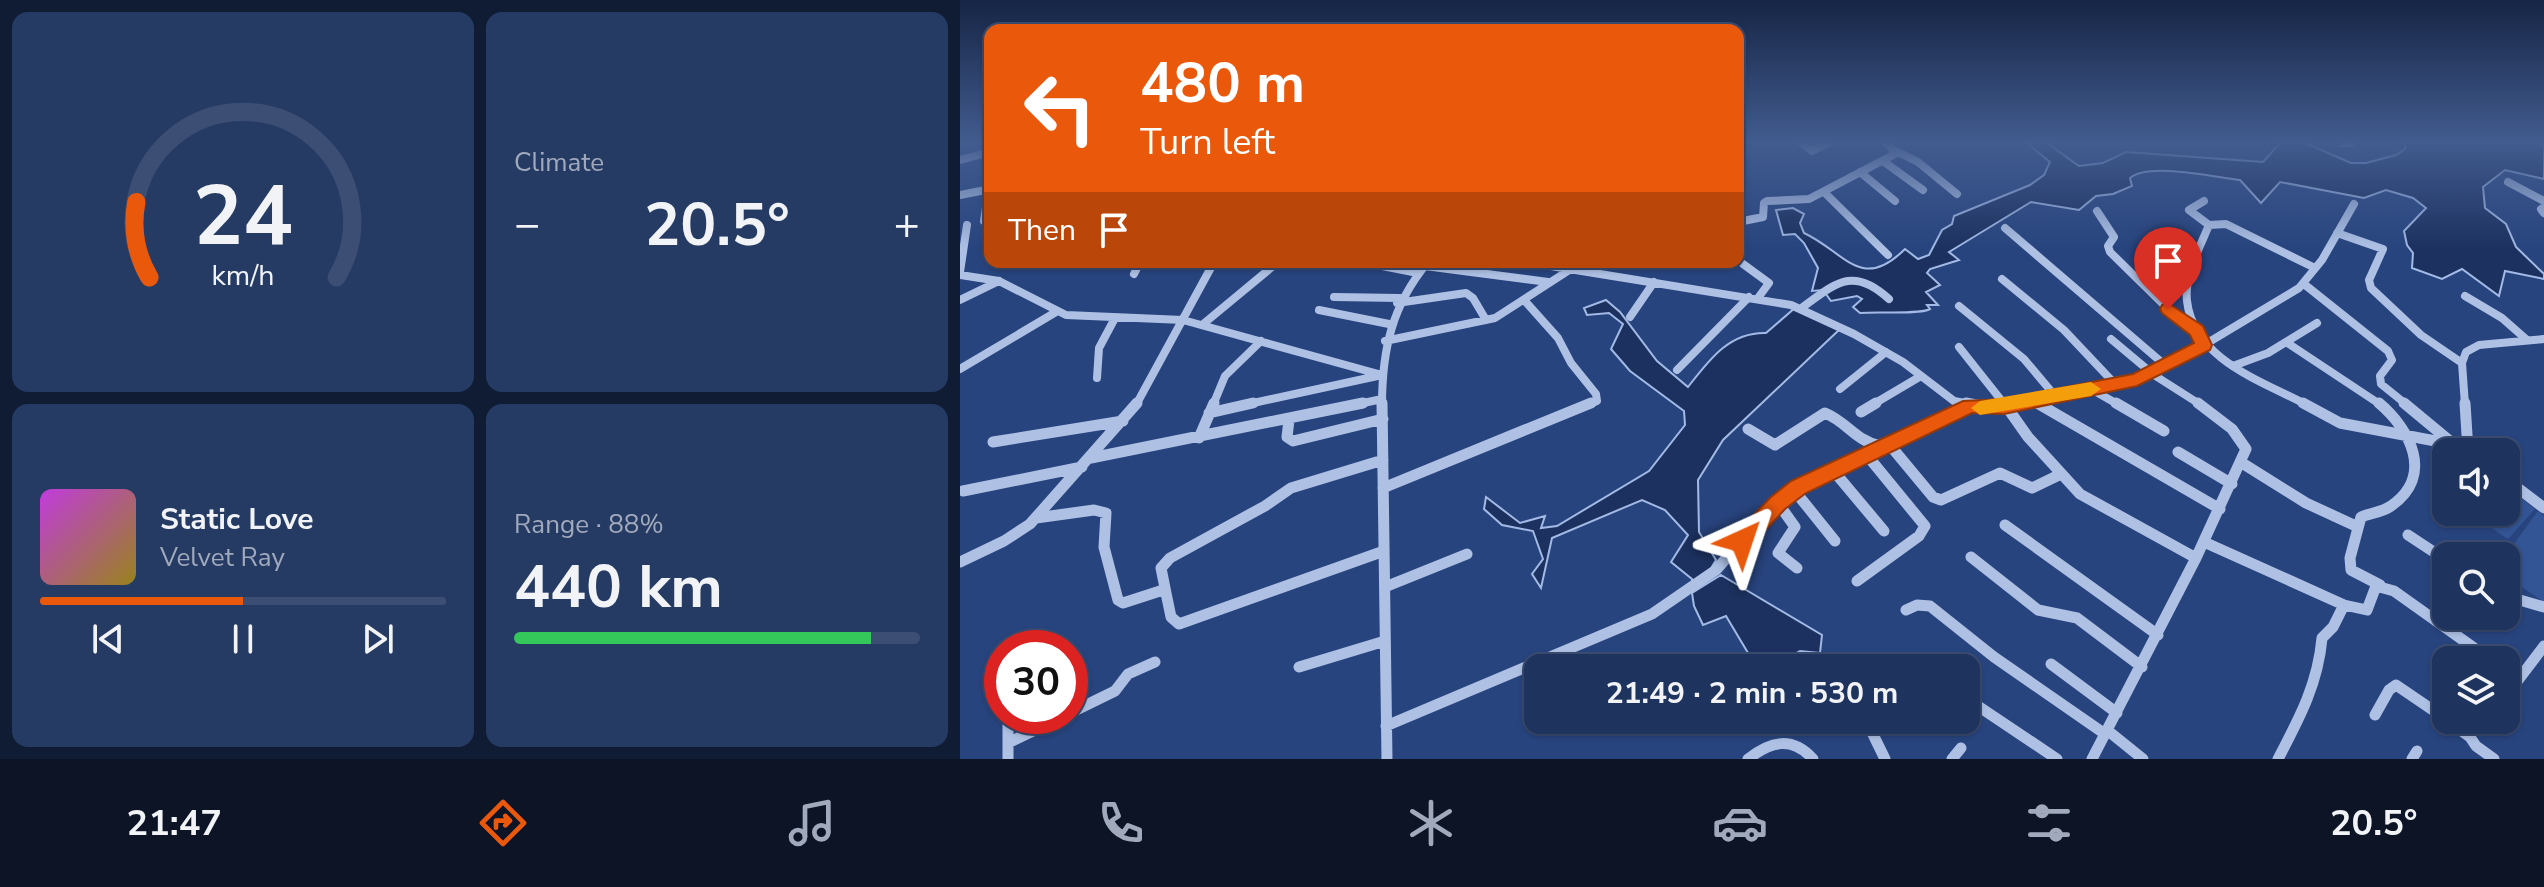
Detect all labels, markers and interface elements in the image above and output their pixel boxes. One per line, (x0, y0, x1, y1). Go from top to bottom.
text: 480 m (1140, 45, 1305, 122)
icon: left (1008, 56, 1112, 160)
text: Turn left (1140, 118, 1275, 167)
text: Climate (514, 145, 604, 180)
text: 24 (193, 159, 293, 272)
text: 20.5° (644, 184, 790, 266)
text: − (514, 195, 540, 255)
text: + (894, 195, 920, 255)
icon: arrive (1092, 208, 1136, 252)
text: Then (1008, 210, 1076, 251)
pin (2134, 227, 2202, 309)
icon: arrive (2146, 239, 2190, 283)
text: km/h (212, 256, 274, 295)
map controls (2432, 438, 2520, 734)
button: sound (2432, 438, 2520, 526)
text: Static Love (160, 499, 314, 540)
position arrow (1700, 499, 1784, 583)
text: Range · 88% (514, 507, 664, 542)
text: Velvet Ray (160, 540, 285, 575)
button: search (2432, 542, 2520, 630)
text: 440 km (514, 546, 723, 628)
icon: previous (86, 617, 130, 661)
icon: pause (221, 617, 265, 661)
icon: next (356, 617, 400, 661)
speed limit sign: 30 (984, 630, 1088, 734)
button: layers (2432, 646, 2520, 734)
text: 21:49 · 2 min · 530 m (1606, 673, 1898, 714)
icon: directions (475, 795, 531, 851)
icon: music (784, 795, 840, 851)
icon: phone (1093, 795, 1149, 851)
icon: climate (1403, 795, 1459, 851)
icon: car (1712, 795, 1768, 851)
icon: filters (2021, 795, 2077, 851)
text: 21:47 (127, 799, 222, 848)
text: 20.5° (2330, 799, 2417, 848)

